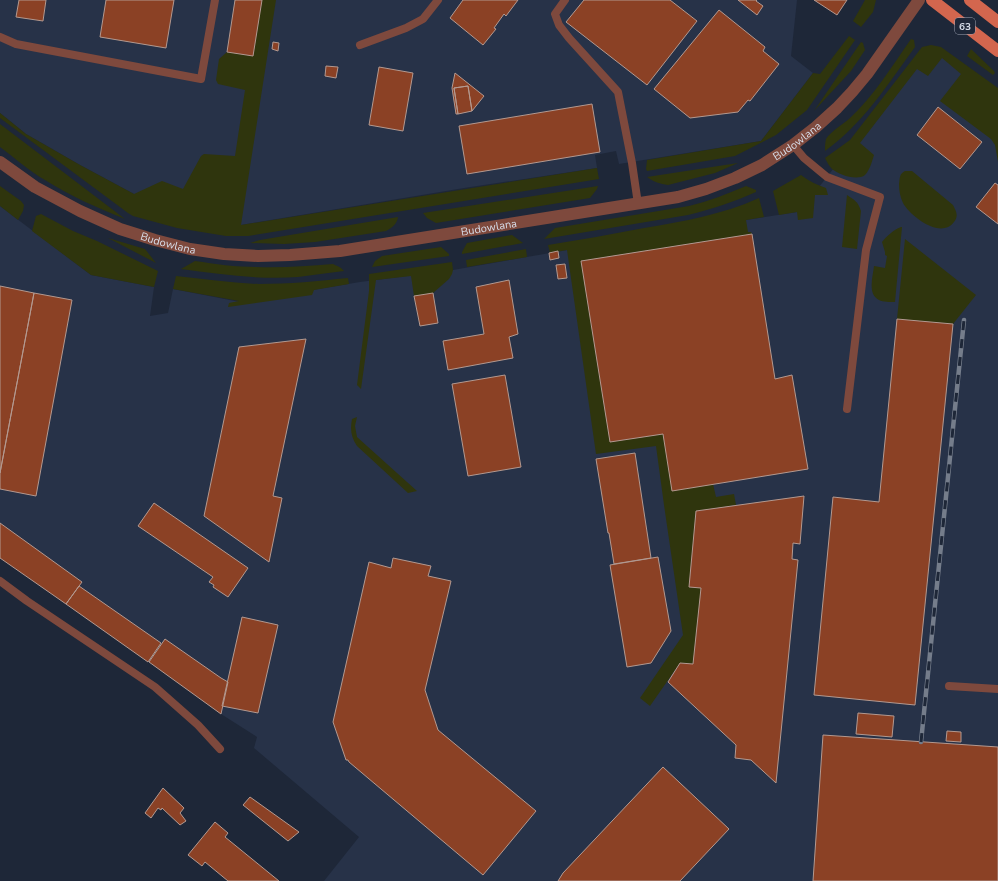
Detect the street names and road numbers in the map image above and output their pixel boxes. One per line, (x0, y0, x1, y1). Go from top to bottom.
road number: 63 (955, 18, 975, 34)
street label: Budowlana (770, 119, 825, 164)
street label: Budowlana (460, 216, 518, 240)
street label: Budowlana (138, 229, 197, 258)

